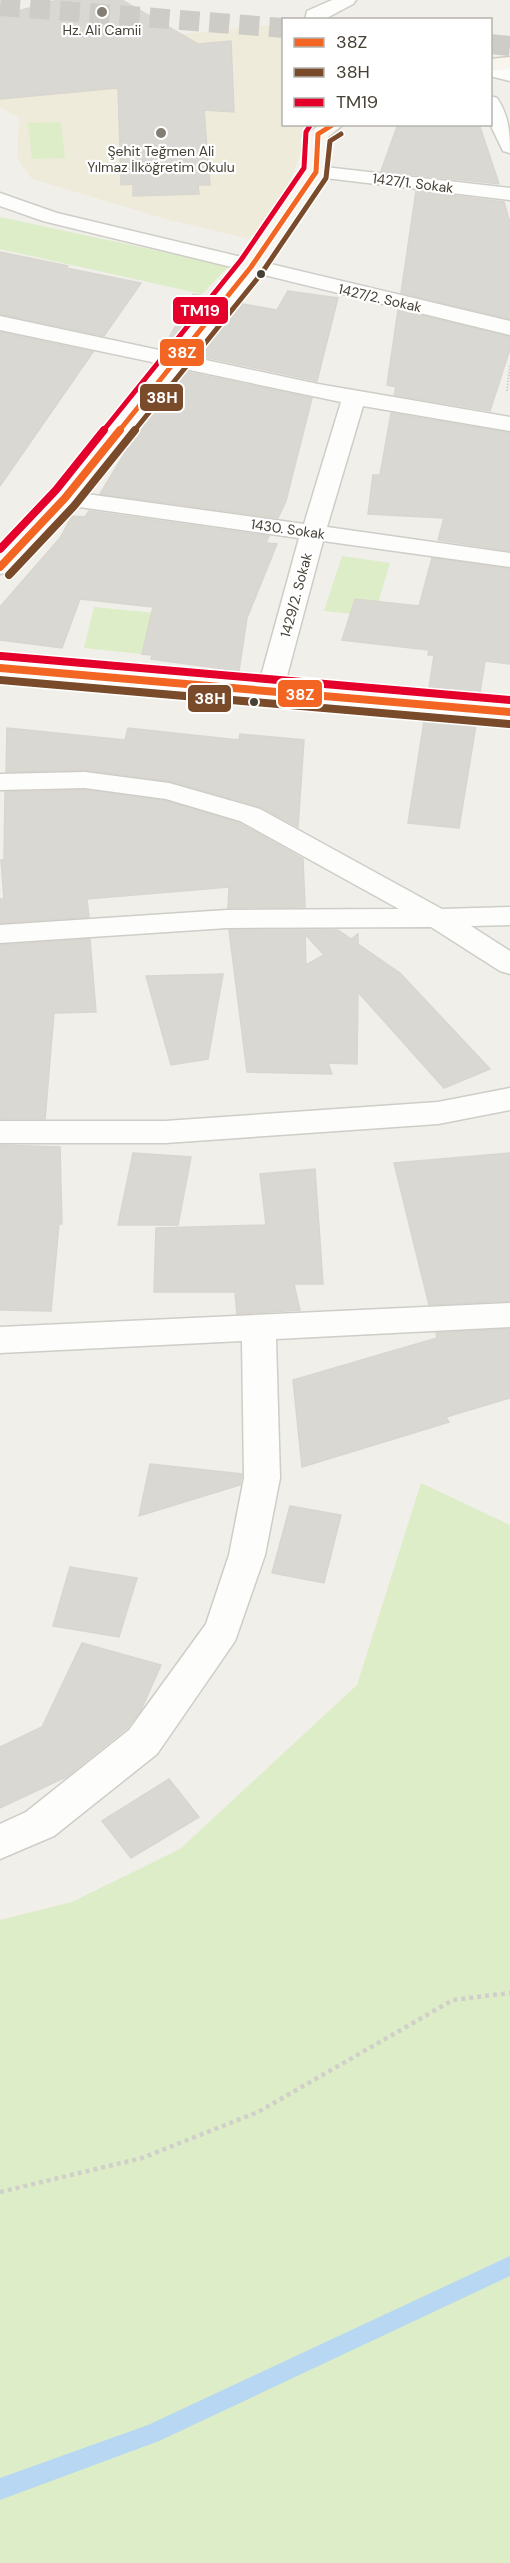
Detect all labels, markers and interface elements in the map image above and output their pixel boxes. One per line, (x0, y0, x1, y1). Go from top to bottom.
marker: Hz. Ali Camii (95, 5, 109, 19)
legend (282, 18, 492, 126)
place label: Hz. Ali Camii (63, 21, 141, 39)
text: 38Z (336, 30, 367, 54)
text: 38H (336, 60, 370, 84)
text: TM19 (336, 90, 378, 114)
marker: Şehit Teğmen Ali Yılmaz İlköğretim Okulu (154, 126, 168, 140)
place label: Şehit Teğmen Ali Yılmaz İlköğretim Okulu (87, 142, 235, 176)
street label: 1427/1. Sokak (372, 169, 454, 197)
unlabelled marker (255, 268, 267, 280)
street label: 1427/2. Sokak (337, 280, 423, 316)
line badge: TM19 (172, 296, 229, 325)
text: TM19 (180, 300, 220, 321)
line badge: 38Z (159, 338, 205, 367)
text: 38Z (167, 342, 197, 363)
line badge: 38H (139, 383, 184, 412)
text: 38H (146, 387, 178, 408)
street label: 1430. Sokak (250, 515, 326, 543)
street label: 1429/2. Sokak (276, 551, 316, 639)
line badge: 38Z (277, 679, 323, 708)
line badge: 38H (187, 684, 232, 713)
text: 38Z (285, 684, 315, 705)
text: 38H (194, 688, 226, 709)
unlabelled marker (248, 696, 260, 708)

